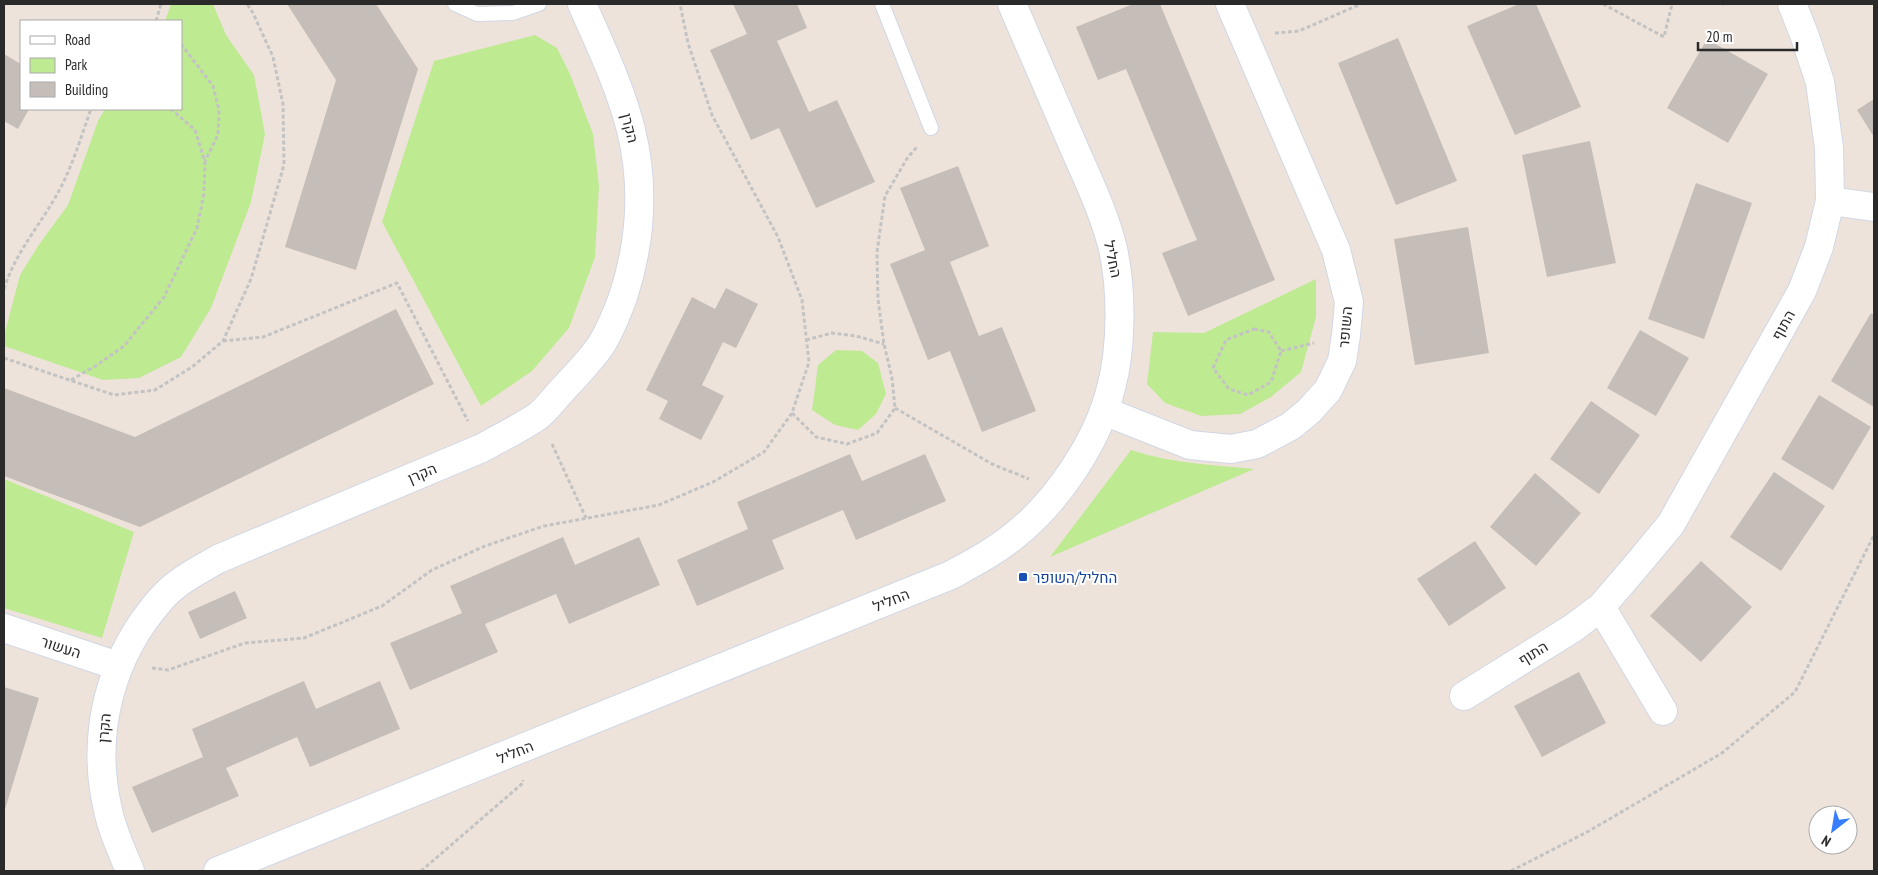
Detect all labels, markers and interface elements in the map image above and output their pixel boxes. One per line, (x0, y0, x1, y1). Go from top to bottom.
legend (20, 20, 182, 110)
scale bar (1698, 20, 1797, 52)
text: 20 m (1706, 27, 1732, 46)
text: Road (65, 30, 91, 49)
text: Park (65, 55, 87, 74)
text: Building (65, 80, 108, 99)
street label: הקרן (617, 111, 643, 145)
street label: החליל (1100, 239, 1126, 279)
street label: השופר (1334, 305, 1356, 349)
street label: התוף (1767, 307, 1799, 343)
street label: הקרן (405, 458, 439, 488)
place label: החליל/השופר (1033, 568, 1117, 587)
marker: החליל/השופר (1017, 571, 1029, 583)
street label: החליל (870, 584, 912, 616)
street label: העשור (38, 632, 84, 662)
street label: התוף (1515, 637, 1551, 669)
street label: הקרן (93, 712, 115, 744)
street label: החליל (494, 736, 536, 768)
north arrow (1808, 805, 1858, 855)
text: N (1818, 831, 1834, 851)

